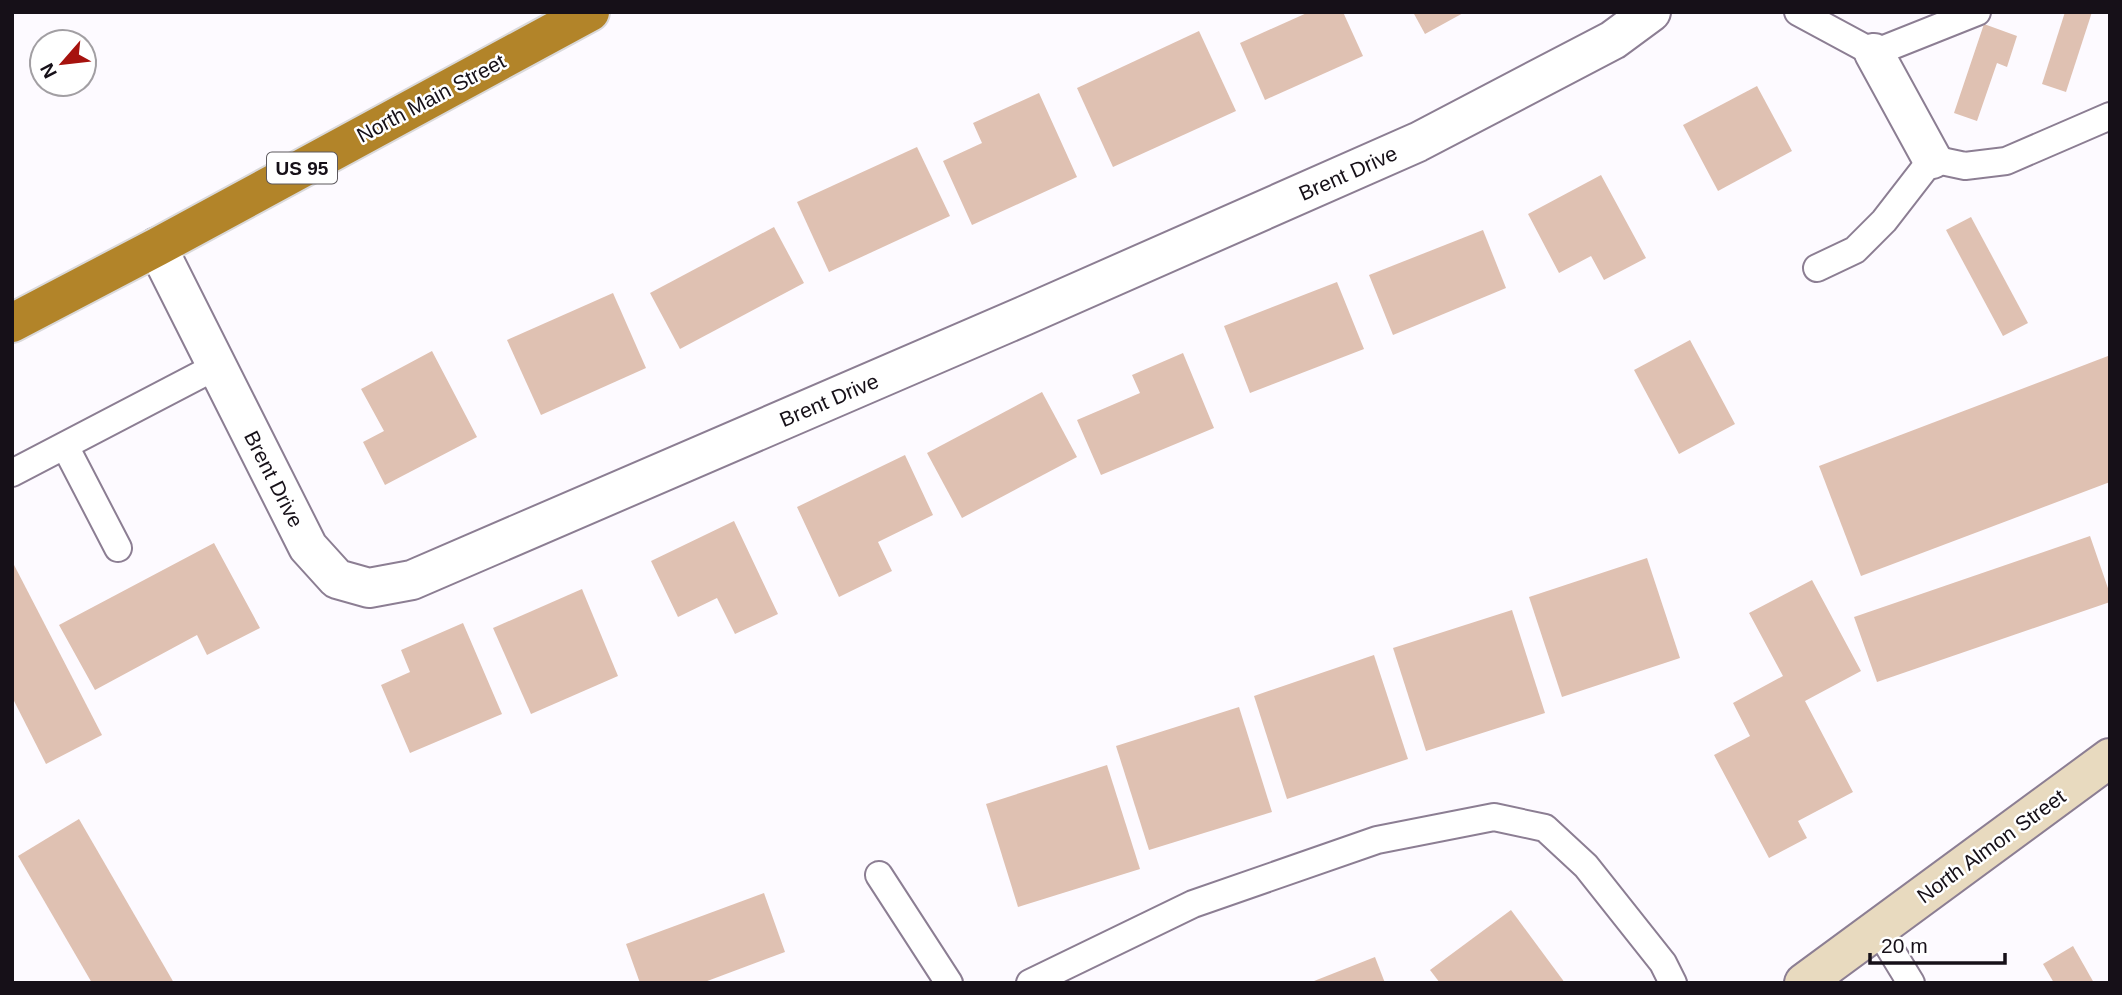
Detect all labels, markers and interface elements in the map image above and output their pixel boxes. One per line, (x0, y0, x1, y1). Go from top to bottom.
north arrow (28, 28, 98, 98)
street label: North Main Street (353, 49, 509, 147)
text: N (36, 60, 61, 82)
street label: Brent Drive (1295, 141, 1401, 205)
road number: US 95 (267, 152, 337, 184)
street label: Brent Drive (776, 369, 882, 431)
street label: Brent Drive (240, 427, 308, 531)
street label: North Almon Street (1912, 784, 2070, 907)
scale bar (1870, 922, 2005, 966)
text: 20 m (1881, 934, 1928, 957)

